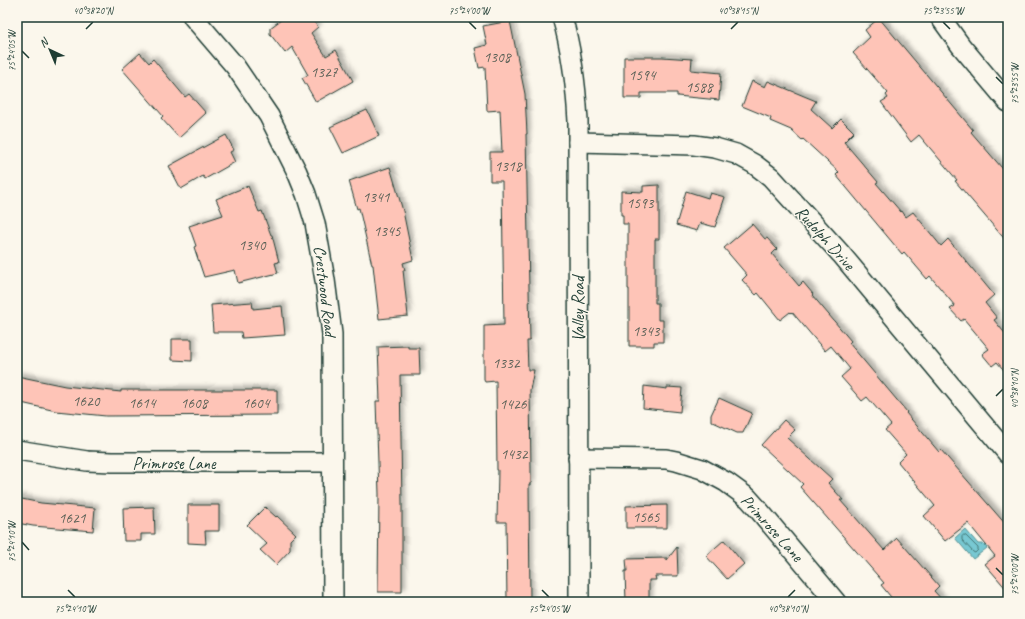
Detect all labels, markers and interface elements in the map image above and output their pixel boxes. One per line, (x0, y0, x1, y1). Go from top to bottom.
text: 40°38'20"N (73, 4, 115, 17)
text: 75°24'00"W (449, 4, 491, 17)
text: 40°38'15"N (718, 4, 760, 17)
text: 75°23'55"W (923, 4, 965, 17)
text: 75°24'05"W (5, 29, 18, 71)
north arrow (30, 30, 70, 70)
text: N (36, 34, 52, 50)
house number: 1308 (483, 48, 512, 67)
text: 75°23'55"W (1008, 62, 1021, 104)
house number: 1327 (310, 63, 339, 82)
house number: 1594 (628, 66, 657, 85)
house number: 1588 (685, 78, 714, 97)
house number: 1318 (494, 157, 523, 176)
house number: 1341 (362, 188, 391, 207)
house number: 1593 (626, 194, 655, 213)
street label: Rudolph Drive (791, 202, 860, 276)
house number: 1345 (373, 222, 402, 241)
house number: 1340 (238, 236, 267, 255)
street label: Crestwood Road (309, 244, 341, 340)
street label: Valley Road (568, 274, 589, 342)
house number: 1343 (632, 322, 661, 341)
house number: 1332 (492, 354, 521, 373)
text: 40°38'10"N (1008, 367, 1021, 409)
house number: 1620 (72, 392, 101, 411)
house number: 1614 (128, 394, 157, 413)
house number: 1608 (180, 394, 209, 413)
house number: 1604 (242, 394, 271, 413)
house number: 1426 (499, 395, 528, 414)
house number: 1432 (500, 445, 529, 464)
street label: Primrose Lane (132, 453, 217, 474)
street label: Primrose Lane (736, 490, 809, 567)
house number: 1565 (632, 508, 661, 527)
house number: 1621 (58, 509, 87, 528)
text: 75°24'10"W (5, 520, 18, 562)
text: 75°24'00"W (1008, 553, 1021, 595)
text: 75°24'10"W (55, 602, 97, 615)
text: 75°24'05"W (529, 602, 571, 615)
text: 40°38'10"N (768, 602, 810, 615)

